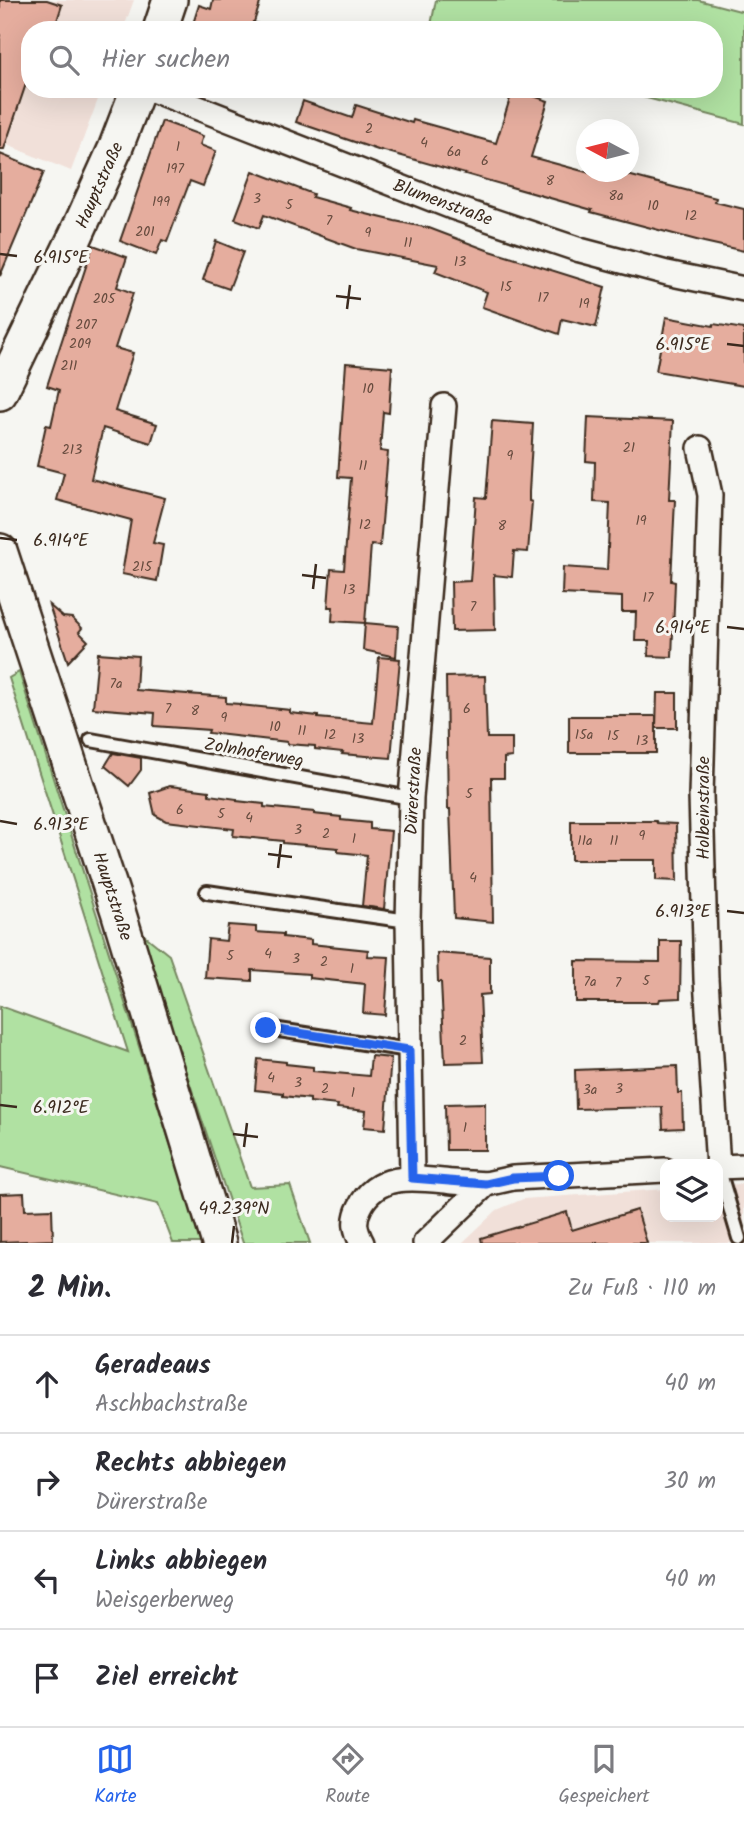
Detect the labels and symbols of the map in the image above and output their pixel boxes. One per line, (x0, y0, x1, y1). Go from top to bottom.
house number: 2 (365, 118, 373, 140)
north arrow (576, 119, 639, 182)
house number: 4 (420, 132, 428, 154)
house number: 1 (176, 136, 180, 158)
street label: Hauptstraße (68, 138, 132, 234)
house number: 6a (447, 141, 461, 163)
house number: 6 (481, 150, 489, 172)
house number: 197 (166, 158, 184, 180)
house number: 8 (546, 170, 555, 192)
street label: Blumenstraße (389, 172, 496, 235)
house number: 8a (609, 185, 624, 207)
house number: 3 (253, 188, 261, 210)
house number: 199 (152, 191, 170, 213)
house number: 5 (285, 194, 294, 216)
house number: 10 (647, 195, 659, 217)
house number: 12 (685, 205, 697, 227)
house number: 7 (326, 210, 333, 232)
house number: 201 (135, 221, 155, 243)
house number: 9 (365, 222, 372, 244)
house number: 11 (404, 232, 412, 254)
text: 6.915°E (33, 244, 89, 273)
house number: 13 (454, 251, 466, 273)
house number: 15 (500, 276, 513, 298)
house number: 17 (538, 287, 549, 309)
house number: 205 (93, 288, 117, 310)
house number: 19 (578, 293, 590, 315)
house number: 207 (75, 314, 97, 336)
text: 6.915°E (655, 331, 711, 360)
house number: 209 (69, 333, 91, 355)
house number: 211 (61, 355, 77, 377)
house number: 10 (362, 378, 374, 400)
house number: 21 (623, 437, 635, 459)
house number: 213 (62, 439, 82, 461)
house number: 9 (507, 445, 514, 467)
house number: 11 (359, 455, 367, 477)
house number: 19 (635, 510, 647, 532)
house number: 12 (359, 514, 371, 536)
house number: 8 (498, 515, 507, 537)
text: 6.914°E (33, 527, 89, 556)
house number: 215 (132, 556, 153, 578)
house number: 13 (343, 579, 355, 601)
house number: 17 (643, 587, 654, 609)
house number: 7 (470, 596, 477, 618)
text: 6.914°E (655, 614, 711, 643)
house number: 7a (109, 673, 123, 695)
house number: 7 (165, 698, 172, 720)
house number: 6 (463, 698, 471, 720)
house number: 8 (191, 700, 200, 722)
house number: 9 (221, 707, 228, 729)
house number: 10 (269, 716, 281, 738)
house number: 11 (298, 720, 306, 742)
house number: 12 (324, 724, 336, 746)
house number: 15a (575, 724, 593, 746)
house number: 15 (607, 725, 620, 747)
house number: 13 (352, 728, 364, 750)
street label: Zolnhoferweg (202, 730, 306, 777)
house number: 13 (636, 730, 648, 752)
street label: Dürerstraße (398, 746, 431, 836)
street label: Holbeinstraße (690, 756, 719, 860)
house number: 5 (465, 783, 474, 805)
house number: 6 (176, 799, 184, 821)
house number: 5 (217, 803, 226, 825)
house number: 4 (245, 807, 253, 829)
text: 6.913°E (33, 811, 89, 840)
house number: 3 (294, 819, 302, 841)
house number: 2 (322, 823, 330, 845)
house number: 9 (639, 825, 646, 847)
house number: 1 (352, 828, 356, 850)
house number: 11a (577, 830, 593, 852)
house number: 11 (610, 830, 618, 852)
street label: Hauptstraße (84, 848, 140, 945)
house number: 4 (469, 867, 477, 889)
text: 6.913°E (655, 898, 711, 927)
house number: 4 (264, 943, 272, 965)
house number: 5 (226, 945, 235, 967)
house number: 3 (292, 948, 300, 970)
house number: 2 (320, 951, 328, 973)
house number: 1 (350, 958, 354, 980)
house number: 5 (642, 970, 651, 992)
house number: 7a (583, 971, 597, 993)
house number: 7 (615, 972, 622, 994)
route end (250, 1012, 281, 1043)
house number: 2 (459, 1030, 467, 1052)
house number: 4 (267, 1067, 275, 1089)
house number: 3 (294, 1072, 302, 1094)
house number: 2 (321, 1078, 329, 1100)
house number: 3 (615, 1078, 623, 1100)
house number: 3a (583, 1079, 597, 1101)
house number: 1 (351, 1082, 355, 1104)
text: 6.912°E (33, 1094, 89, 1123)
house number: 1 (463, 1117, 467, 1139)
route start (543, 1160, 574, 1191)
text: 49.239°N (199, 1195, 269, 1224)

